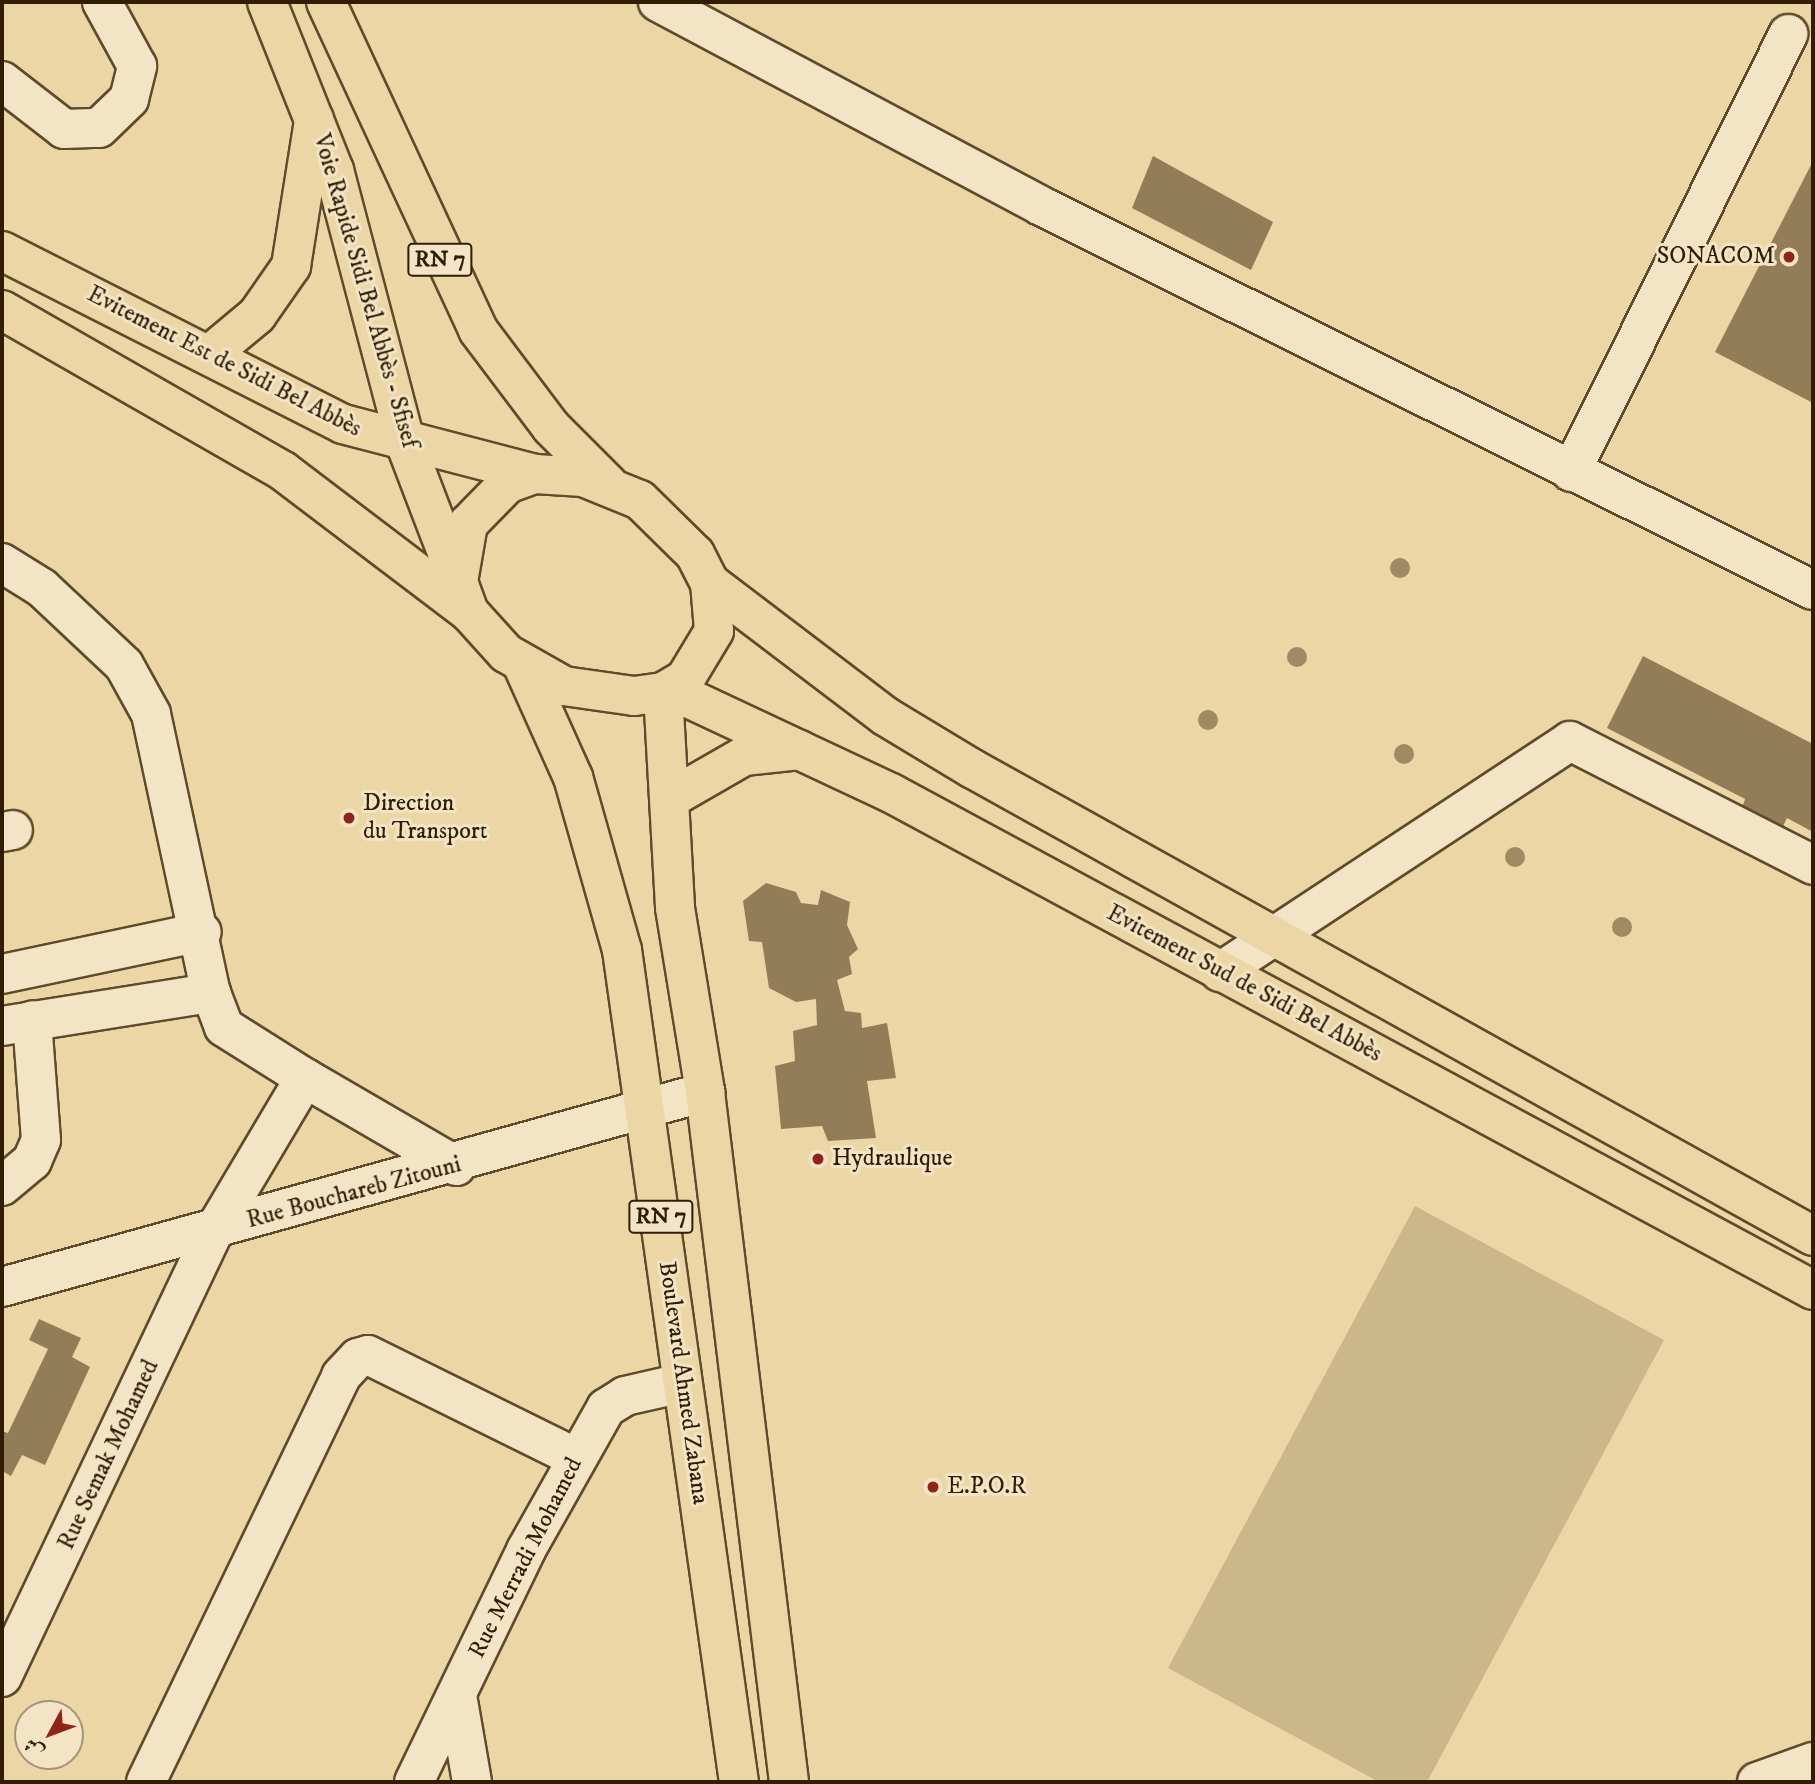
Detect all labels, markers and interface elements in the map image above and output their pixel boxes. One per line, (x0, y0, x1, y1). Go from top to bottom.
street label: Voie Rapide Sidi Bel Abbès - Sfisef (306, 131, 424, 451)
road number: RN 7 (407, 241, 473, 280)
place label: SONACOM (1657, 243, 1775, 271)
marker: SONACOM (1781, 249, 1797, 265)
street label: Evitement Est de Sidi Bel Abbès (82, 280, 366, 444)
place label: Direction du Transport (363, 790, 487, 846)
marker: Direction du Transport (341, 810, 357, 826)
street label: Evitement Sud de Sidi Bel Abbès (1101, 899, 1387, 1069)
place label: Hydraulique (832, 1145, 952, 1173)
street label: Rue Bouchareb Zitouni (244, 1151, 464, 1235)
marker: Hydraulique (810, 1151, 826, 1167)
road number: RN 7 (628, 1198, 694, 1236)
street label: Boulevard Ahmed Zabana (652, 1260, 714, 1506)
street label: Rue Semak Mohamed (52, 1355, 166, 1555)
street label: Rue Merradi Mohamed (463, 1453, 589, 1663)
place label: E.P.O.R (947, 1473, 1026, 1501)
marker: E.P.O.R (925, 1479, 941, 1495)
north arrow (14, 1700, 84, 1770)
text: ش (19, 1733, 49, 1762)

